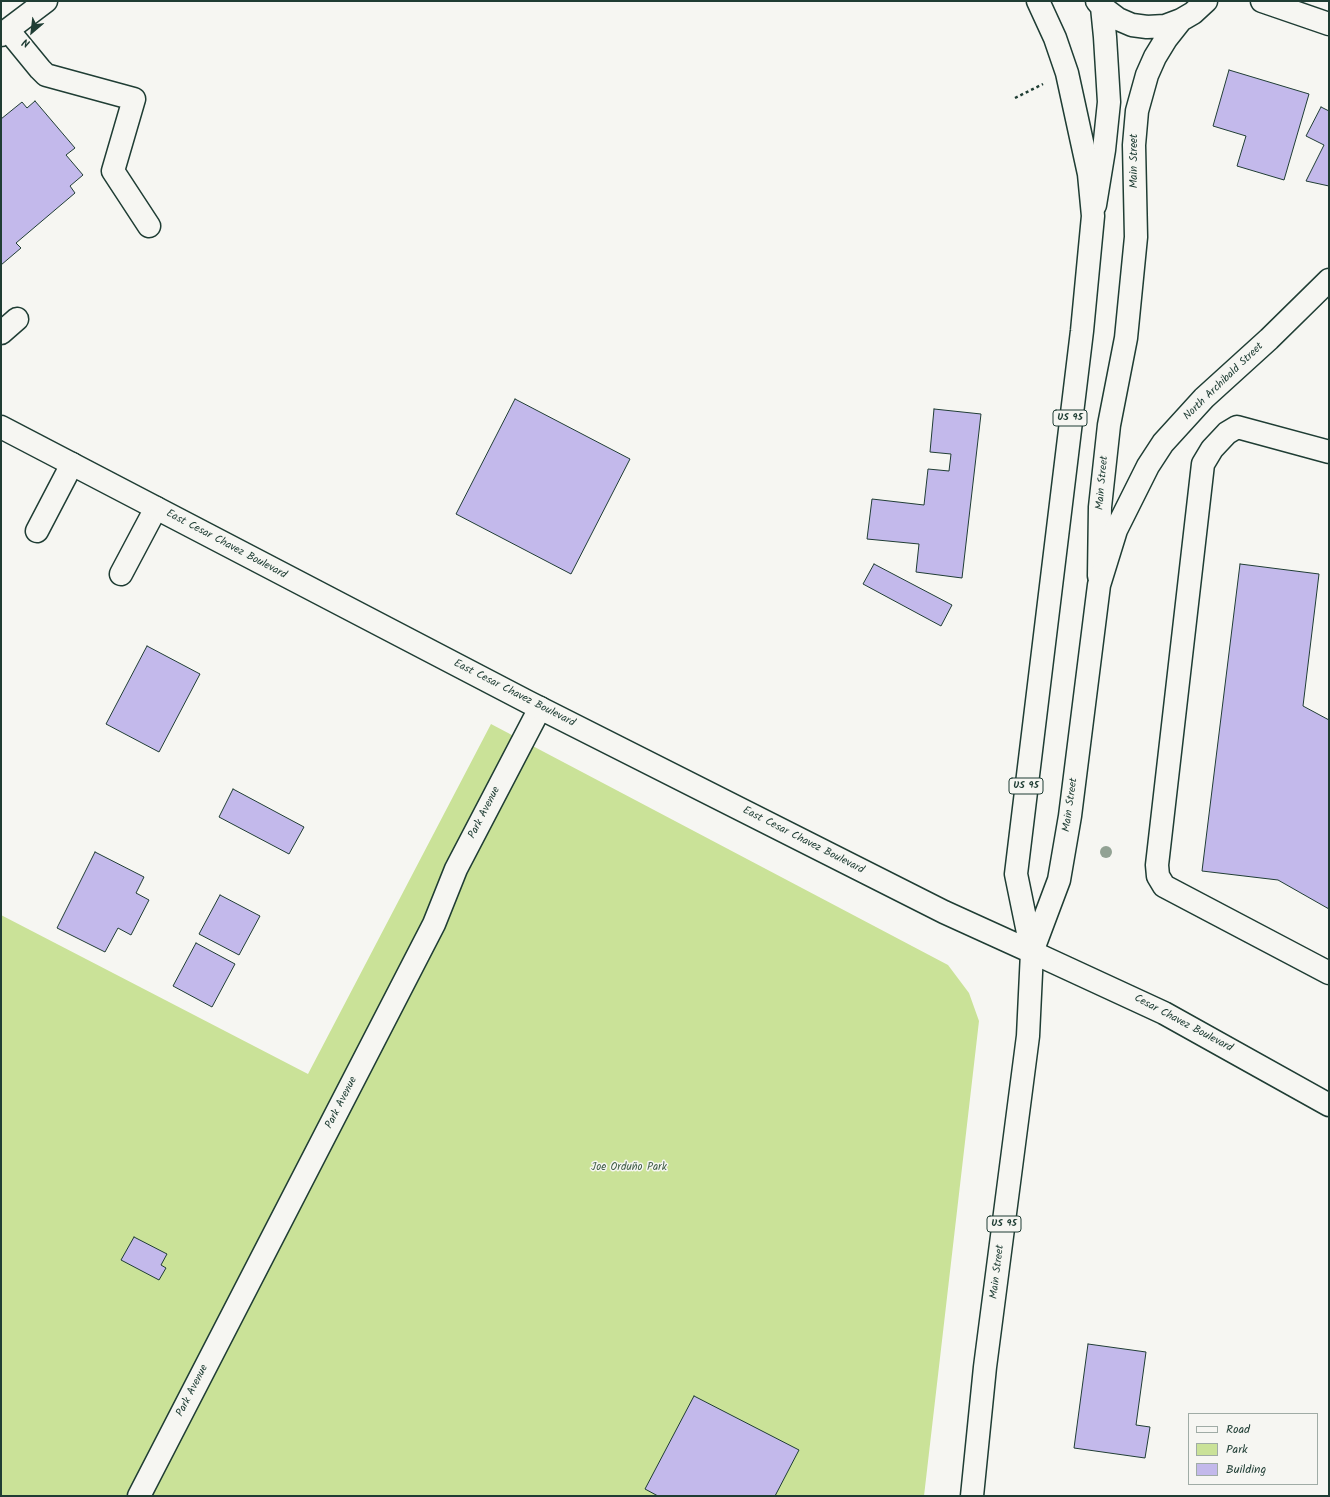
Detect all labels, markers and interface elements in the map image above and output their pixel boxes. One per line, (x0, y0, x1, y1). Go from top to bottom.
north arrow (12, 12, 52, 52)
text: N (19, 33, 34, 52)
street label: Main Street (1128, 134, 1142, 188)
street label: North Archibald Street (1181, 341, 1267, 423)
road number: US 95 (1053, 410, 1087, 426)
street label: Main Street (1094, 455, 1112, 511)
street label: East Cesar Chavez Boulevard (163, 508, 289, 582)
street label: East Cesar Chavez Boulevard (451, 658, 577, 730)
street label: Main Street (1061, 777, 1081, 833)
road number: US 95 (1009, 778, 1043, 794)
street label: Park Avenue (466, 785, 504, 841)
street label: East Cesar Chavez Boulevard (740, 805, 866, 877)
street label: Cesar Chavez Boulevard (1131, 992, 1235, 1056)
street label: Park Avenue (323, 1075, 361, 1131)
park label: Joe Orduño Park (591, 1161, 667, 1175)
road number: US 95 (987, 1216, 1021, 1232)
street label: Main Street (988, 1244, 1008, 1300)
street label: Park Avenue (174, 1363, 212, 1419)
legend (1188, 1413, 1318, 1485)
text: Road (1226, 1420, 1250, 1439)
text: Park (1226, 1440, 1248, 1459)
text: Building (1226, 1460, 1266, 1479)

